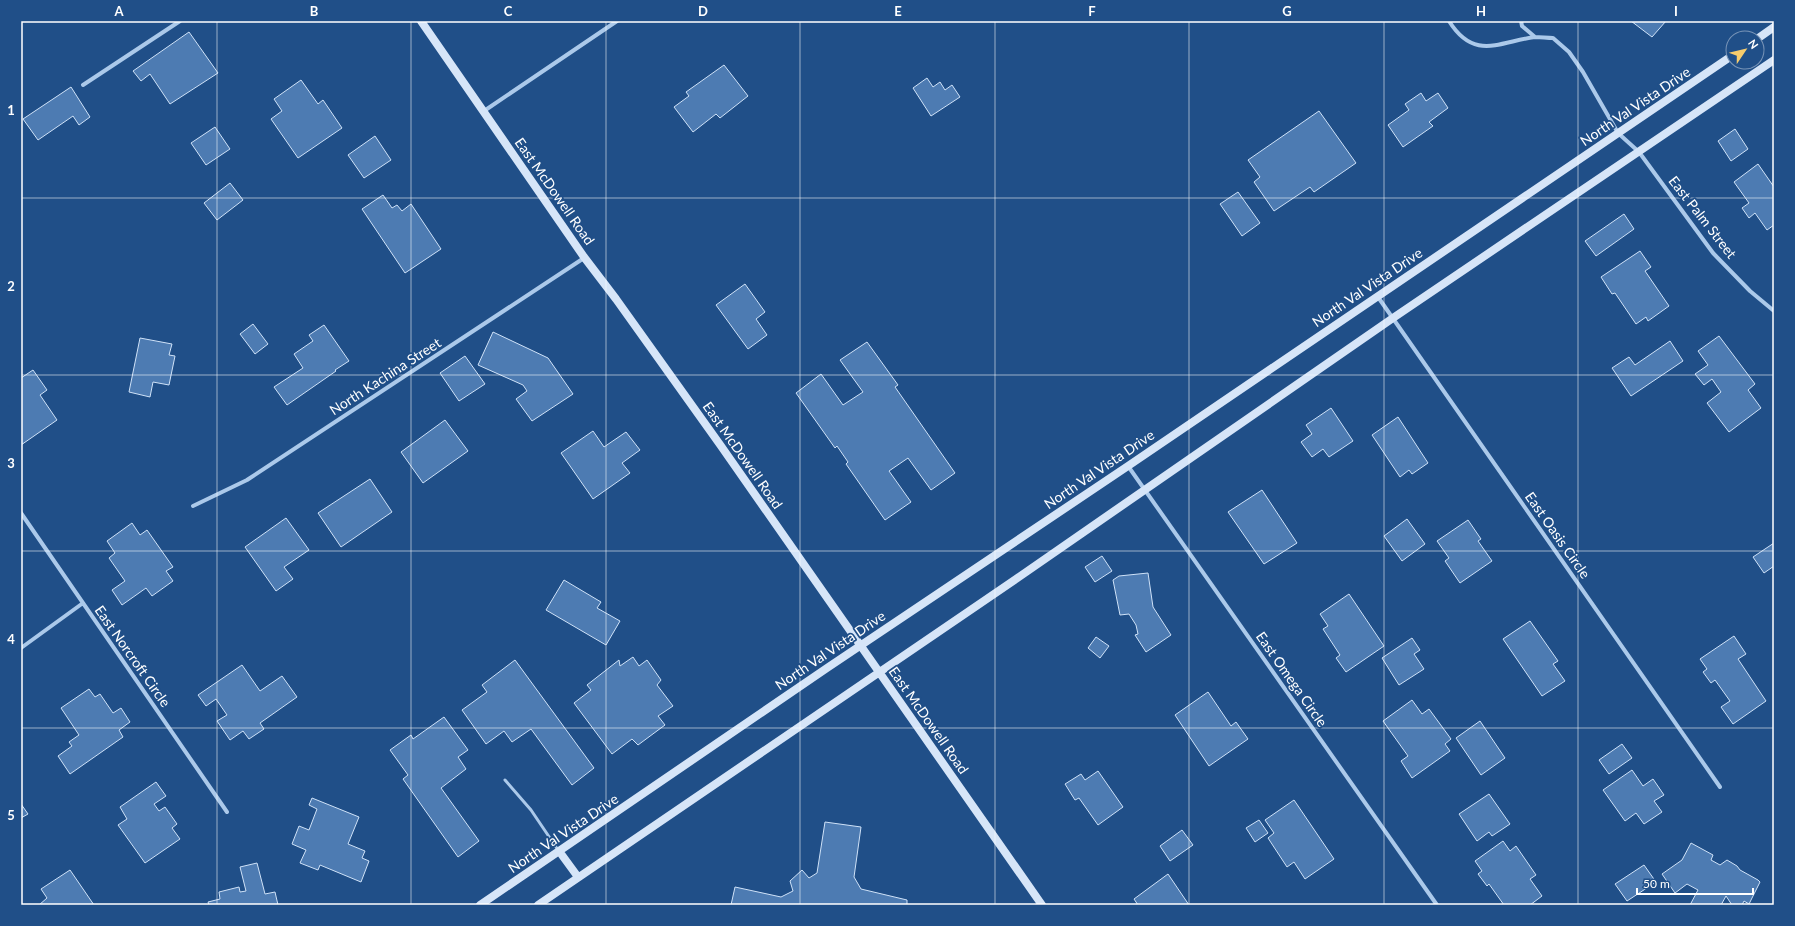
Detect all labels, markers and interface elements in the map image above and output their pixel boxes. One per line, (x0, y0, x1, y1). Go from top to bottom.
text: A (113, 3, 124, 19)
text: B (310, 3, 319, 19)
text: C (504, 3, 513, 19)
text: D (698, 3, 708, 19)
text: E (894, 3, 902, 19)
text: F (1088, 3, 1096, 19)
text: G (1282, 3, 1292, 19)
text: H (1476, 3, 1486, 19)
text: I (1674, 3, 1678, 19)
north arrow (1725, 30, 1765, 70)
text: N (1746, 37, 1761, 51)
street label: North Val Vista Drive (1577, 63, 1693, 149)
text: 1 (7, 102, 15, 118)
street label: East McDowell Road (512, 134, 598, 248)
street label: East Palm Street (1666, 172, 1740, 262)
street label: North Val Vista Drive (1309, 244, 1425, 330)
text: 2 (7, 278, 15, 294)
street label: North Kachina Street (326, 334, 444, 418)
street label: East McDowell Road (700, 398, 786, 512)
street label: North Val Vista Drive (1041, 426, 1157, 512)
text: 3 (7, 455, 15, 471)
street label: East Oasis Circle (1522, 489, 1594, 581)
street label: East Norcroft Circle (92, 602, 174, 710)
street label: North Val Vista Drive (772, 607, 888, 693)
street label: East Omega Circle (1253, 628, 1331, 730)
text: 4 (7, 631, 15, 647)
street label: East McDowell Road (886, 663, 972, 777)
street label: North Val Vista Drive (505, 790, 621, 876)
text: 5 (7, 807, 15, 823)
scale bar (1637, 870, 1753, 896)
text: 50 m (1643, 876, 1670, 891)

